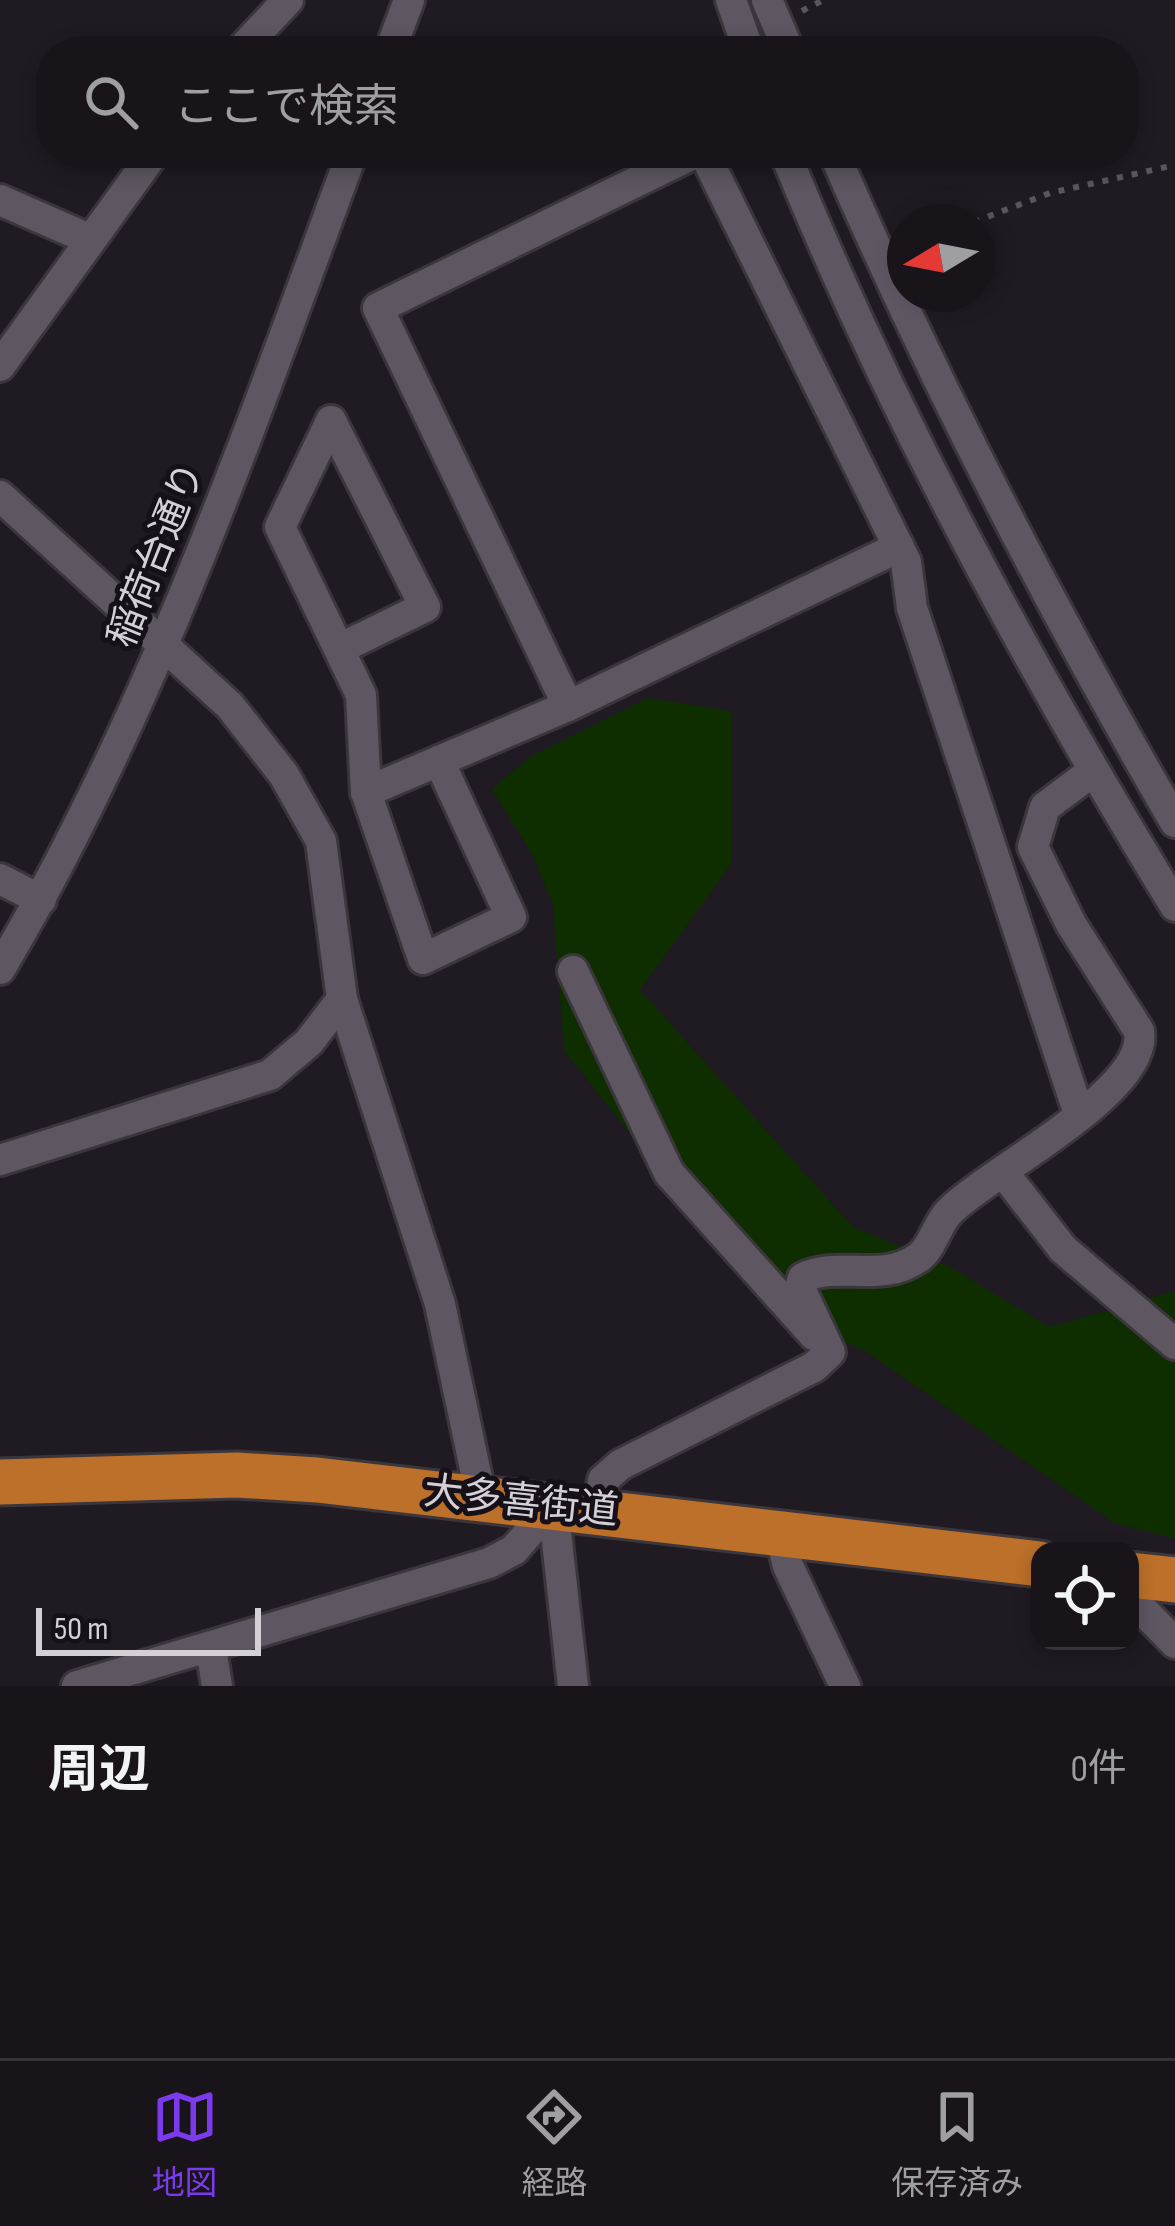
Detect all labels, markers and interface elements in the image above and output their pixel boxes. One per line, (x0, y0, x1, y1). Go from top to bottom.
search box (36, 36, 1139, 168)
icon: search (78, 69, 144, 135)
text: ここで検索 (174, 80, 399, 135)
north arrow (887, 204, 995, 312)
street label: 稲荷台通り (99, 456, 215, 654)
street label: 大多喜街道 (422, 1468, 620, 1536)
map controls (1031, 1542, 1139, 1650)
button: locate (1031, 1542, 1139, 1650)
scale bar (36, 1602, 261, 1655)
text: 50 m (54, 1609, 108, 1649)
text: 周辺 (48, 1740, 150, 1801)
text: 0件 (1071, 1746, 1127, 1793)
tab: 地図 (152, 2084, 218, 2204)
tab: 経路 (521, 2084, 587, 2204)
tab: 保存済み (891, 2084, 1023, 2204)

